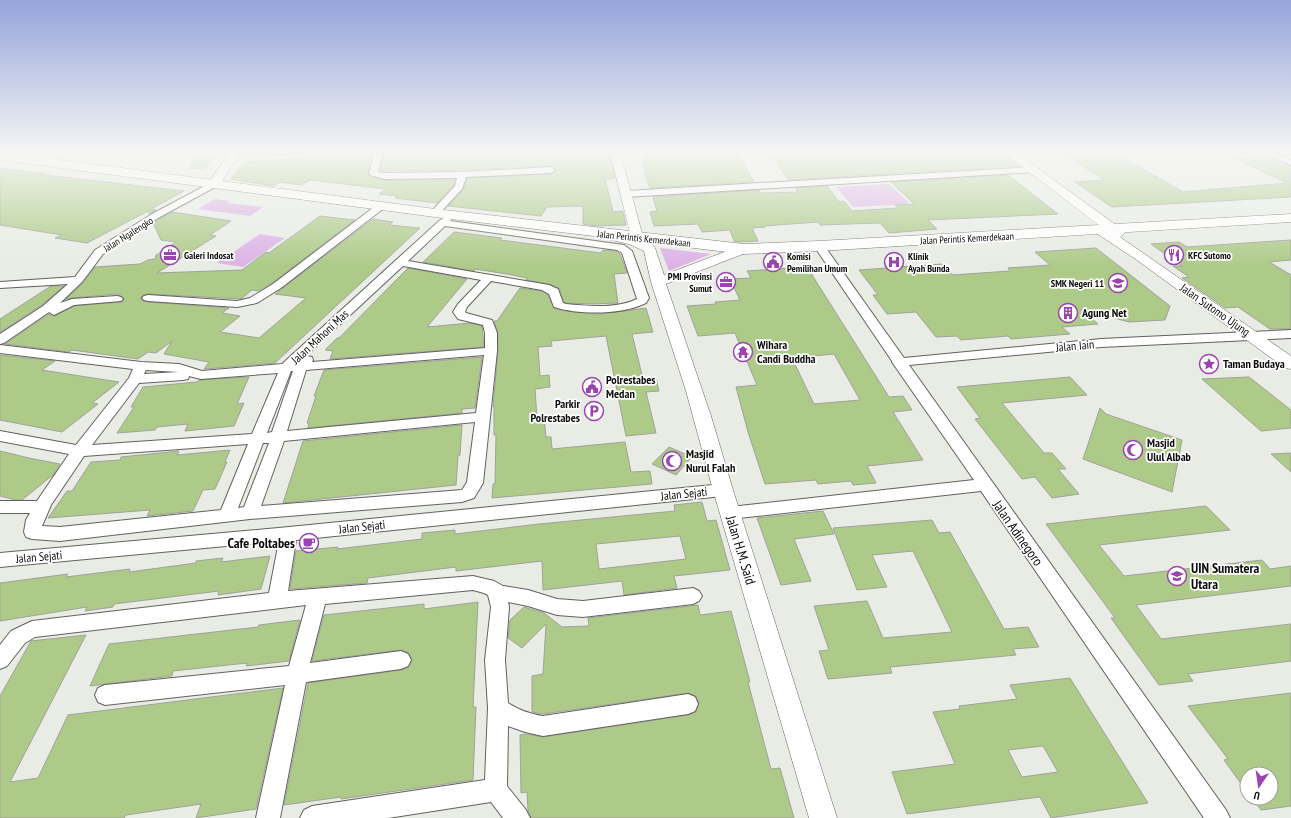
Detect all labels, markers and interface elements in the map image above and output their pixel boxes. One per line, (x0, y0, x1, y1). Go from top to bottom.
street label: Jalan Ngalengko (100, 214, 156, 255)
street label: Jalan Perintis Kemerdekaan (595, 227, 691, 250)
street label: Jalan Perintis Kemerdekaan (919, 230, 1014, 248)
office icon: Galeri Indosat (159, 244, 181, 266)
restaurant icon: KFC Sutomo (1163, 244, 1185, 266)
place label: Galeri Indosat (184, 249, 233, 262)
place label: KFC Sutomo (1188, 249, 1232, 262)
place label: Komisi Pemilihan Umum (787, 250, 848, 275)
place label: Klinik Ayah Bunda (907, 250, 950, 275)
public building icon: Komisi Pemilihan Umum (762, 251, 784, 273)
hospital icon: Klinik Ayah Bunda (883, 251, 905, 273)
place label: PMI Provinsi Sumut (668, 270, 712, 295)
office icon: PMI Provinsi Sumut (715, 271, 737, 293)
school or university icon: SMK Negeri 11 (1107, 272, 1129, 294)
place label: SMK Negeri 11 (1051, 277, 1104, 290)
street label: Jalan Sutomo Ujung (1177, 279, 1253, 339)
building icon: Agung Net (1057, 302, 1079, 324)
place label: Agung Net (1081, 305, 1127, 320)
street label: Jalan Mahoni Mas (287, 306, 351, 368)
street label: Jalan Iain (1054, 336, 1095, 355)
place label: Wihara Candi Buddha (756, 337, 816, 366)
temple icon: Wihara Candi Buddha (732, 341, 754, 363)
place icon: Taman Budaya (1198, 353, 1220, 375)
place label: Taman Budaya (1223, 356, 1285, 371)
place label: Polrestabes Medan (606, 372, 656, 401)
public building icon: Polrestabes Medan (581, 376, 603, 398)
place label: Parkir Polrestabes (530, 396, 580, 425)
parking icon: Parkir Polrestabes (583, 400, 605, 422)
place label: Masjid Ulul Albab (1147, 435, 1192, 464)
mosque icon: Masjid Ulul Albab (1122, 439, 1144, 461)
place label: Masjid Nurul Falah (686, 446, 735, 475)
mosque icon: Masjid Nurul Falah (661, 450, 683, 472)
street label: Jalan Sejati (659, 484, 708, 503)
street label: Jalan Adinegoro (988, 496, 1047, 569)
street label: Jalan H.M. Said (722, 512, 760, 587)
street label: Jalan Sejati (337, 517, 386, 536)
cafe icon: Cafe Poltabes (298, 532, 320, 554)
place label: Cafe Poltabes (227, 534, 295, 552)
street label: Jalan Sejati (14, 547, 63, 566)
place label: UIN Sumatera Utara (1191, 559, 1260, 593)
school or university icon: UIN Sumatera Utara (1166, 565, 1188, 587)
north arrow (1239, 766, 1279, 806)
text: U (1252, 788, 1261, 803)

